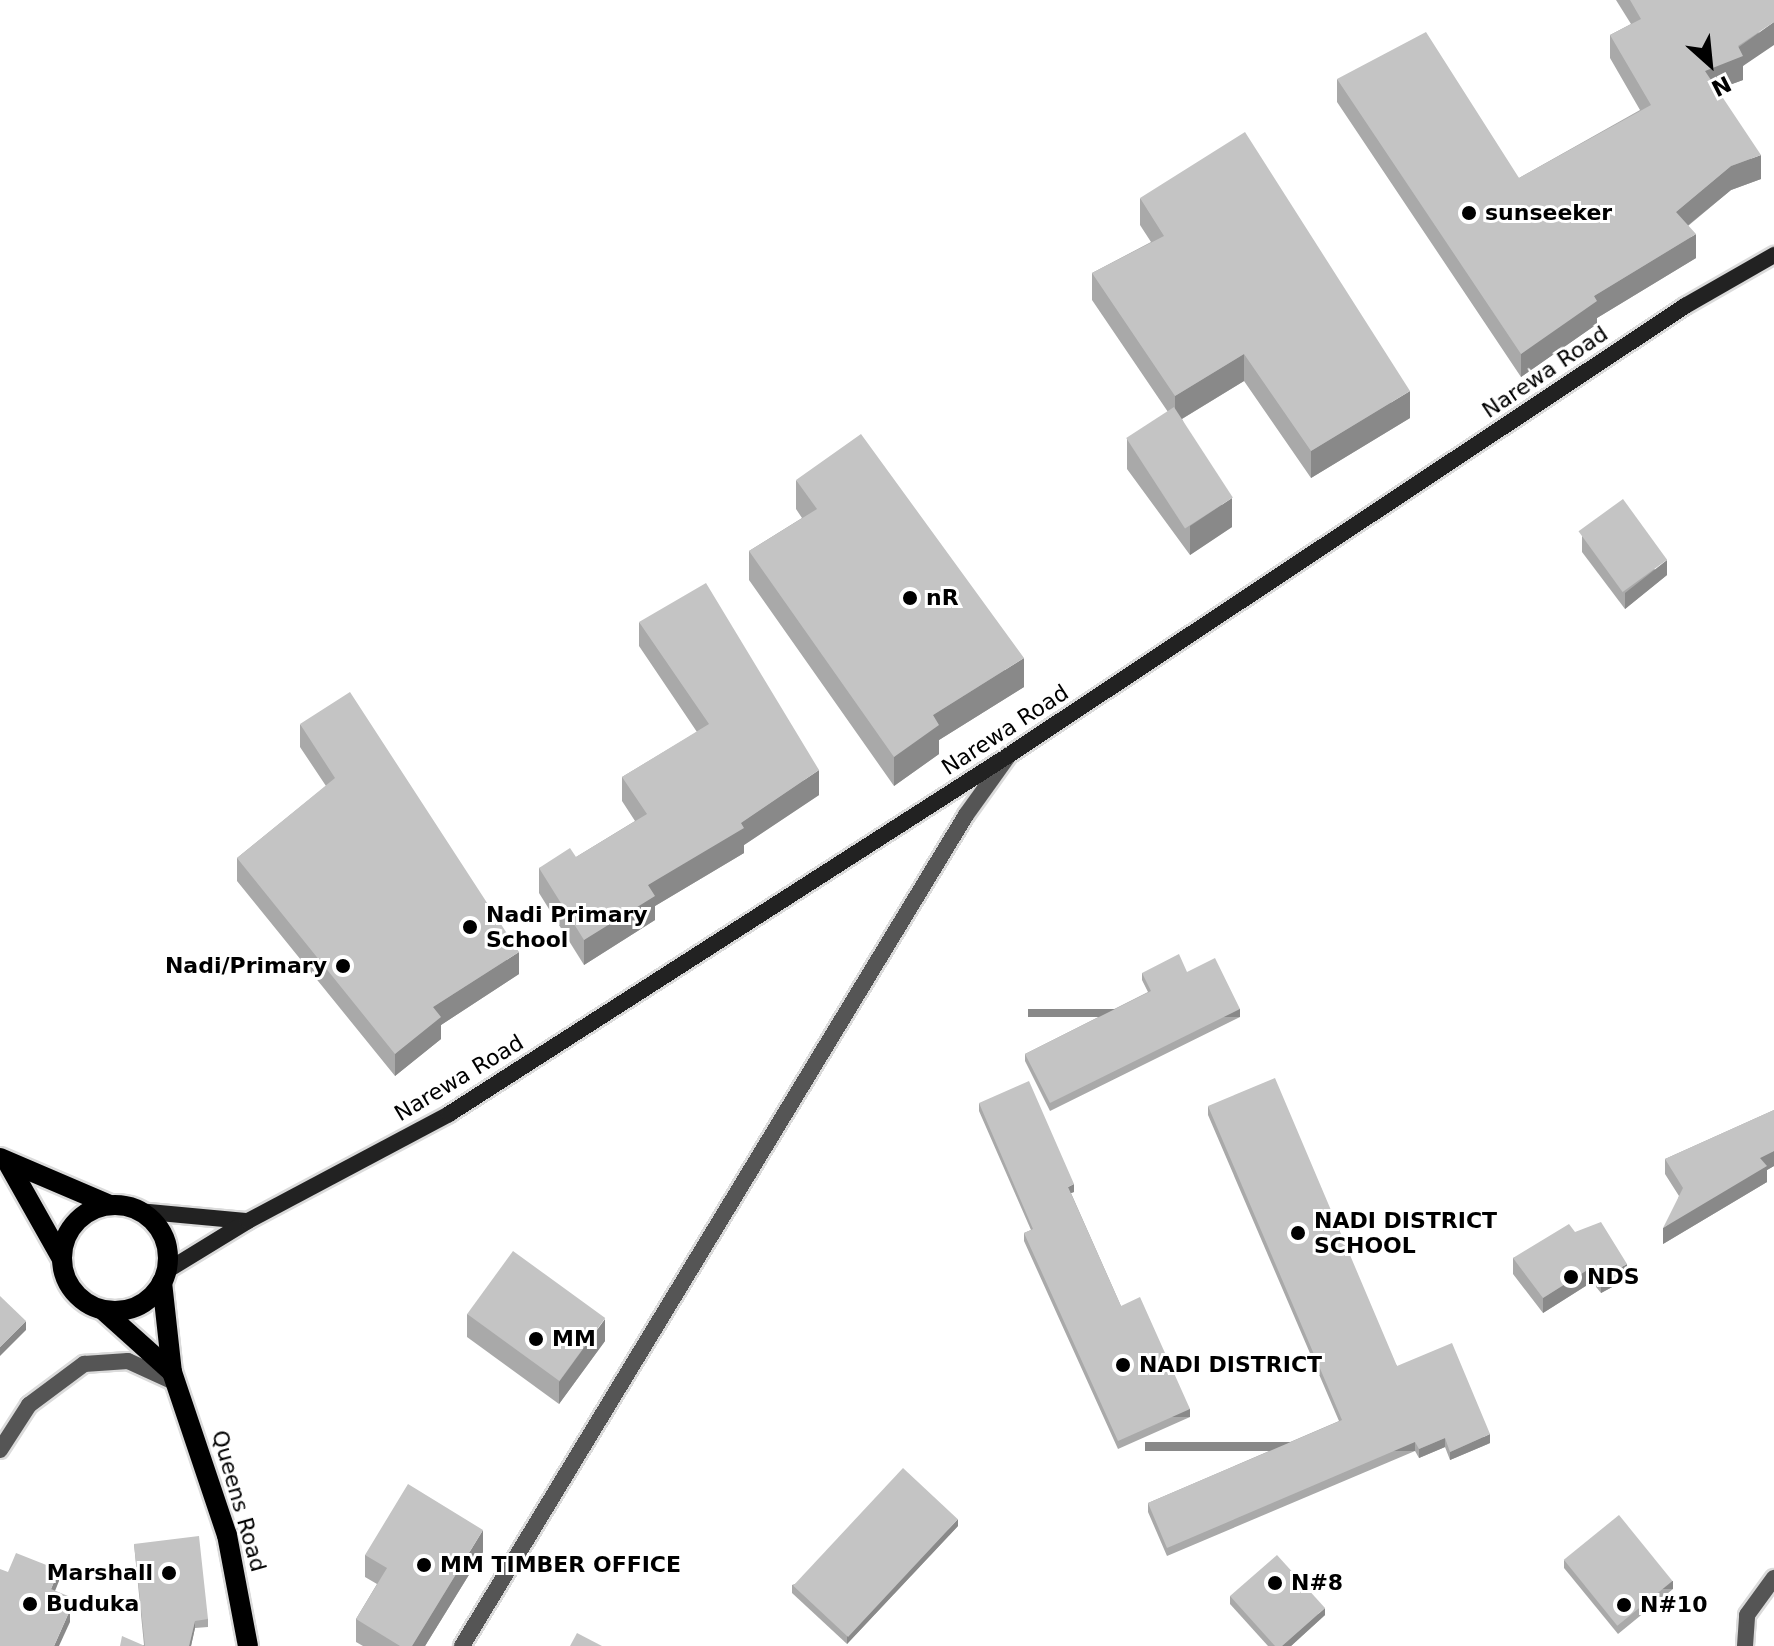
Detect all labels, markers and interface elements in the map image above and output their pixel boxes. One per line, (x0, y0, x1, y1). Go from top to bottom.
north arrow (1670, 24, 1750, 104)
text: N (1707, 71, 1735, 101)
place label: sunseeker (1485, 200, 1612, 226)
marker: sunseeker (1460, 204, 1478, 222)
street label: Narewa Road (1477, 320, 1613, 424)
place label: nR (926, 585, 959, 611)
marker: nR (901, 589, 919, 607)
street label: Narewa Road (937, 679, 1073, 781)
place label: Nadi Primary School (486, 901, 648, 952)
marker: Nadi Primary School (461, 918, 479, 936)
place label: Nadi/Primary (165, 953, 327, 979)
marker: Nadi/Primary (334, 957, 352, 975)
street label: Narewa Road (390, 1029, 528, 1127)
place label: NADI DISTRICT SCHOOL (1314, 1207, 1497, 1258)
marker: NADI DISTRICT SCHOOL (1289, 1224, 1307, 1242)
place label: NDS (1587, 1264, 1640, 1290)
marker: NDS (1562, 1268, 1580, 1286)
place label: MM (552, 1326, 596, 1352)
marker: MM (527, 1330, 545, 1348)
place label: NADI DISTRICT (1139, 1352, 1322, 1378)
marker: NADI DISTRICT (1114, 1356, 1132, 1374)
street label: Queens Road (206, 1427, 272, 1575)
place label: MM TIMBER OFFICE (440, 1552, 681, 1578)
marker: MM TIMBER OFFICE (415, 1556, 433, 1574)
place label: Marshall (47, 1560, 153, 1586)
marker: Marshall (160, 1564, 178, 1582)
place label: N#8 (1291, 1570, 1343, 1596)
marker: N#8 (1266, 1574, 1284, 1592)
place label: Buduka (46, 1591, 139, 1617)
place label: N#10 (1640, 1592, 1707, 1618)
marker: Buduka (21, 1595, 39, 1613)
marker: N#10 (1615, 1596, 1633, 1614)

